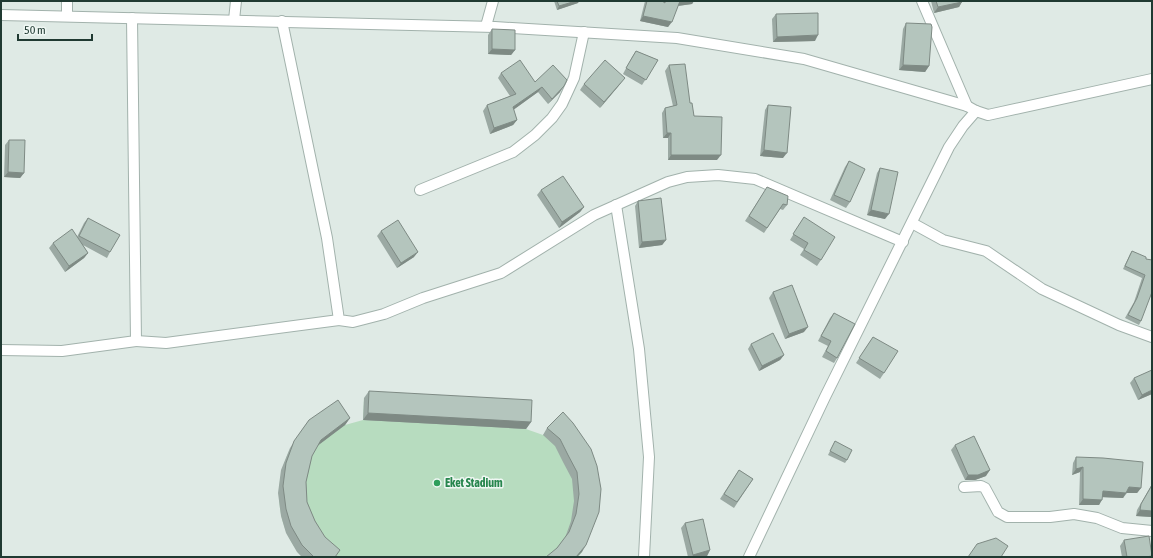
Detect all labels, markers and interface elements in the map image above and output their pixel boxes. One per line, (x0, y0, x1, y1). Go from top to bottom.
scale bar (18, 16, 92, 42)
text: 50 m (24, 23, 46, 37)
place label: Eket Stadium (445, 476, 503, 490)
marker: Eket Stadium (432, 478, 442, 488)

